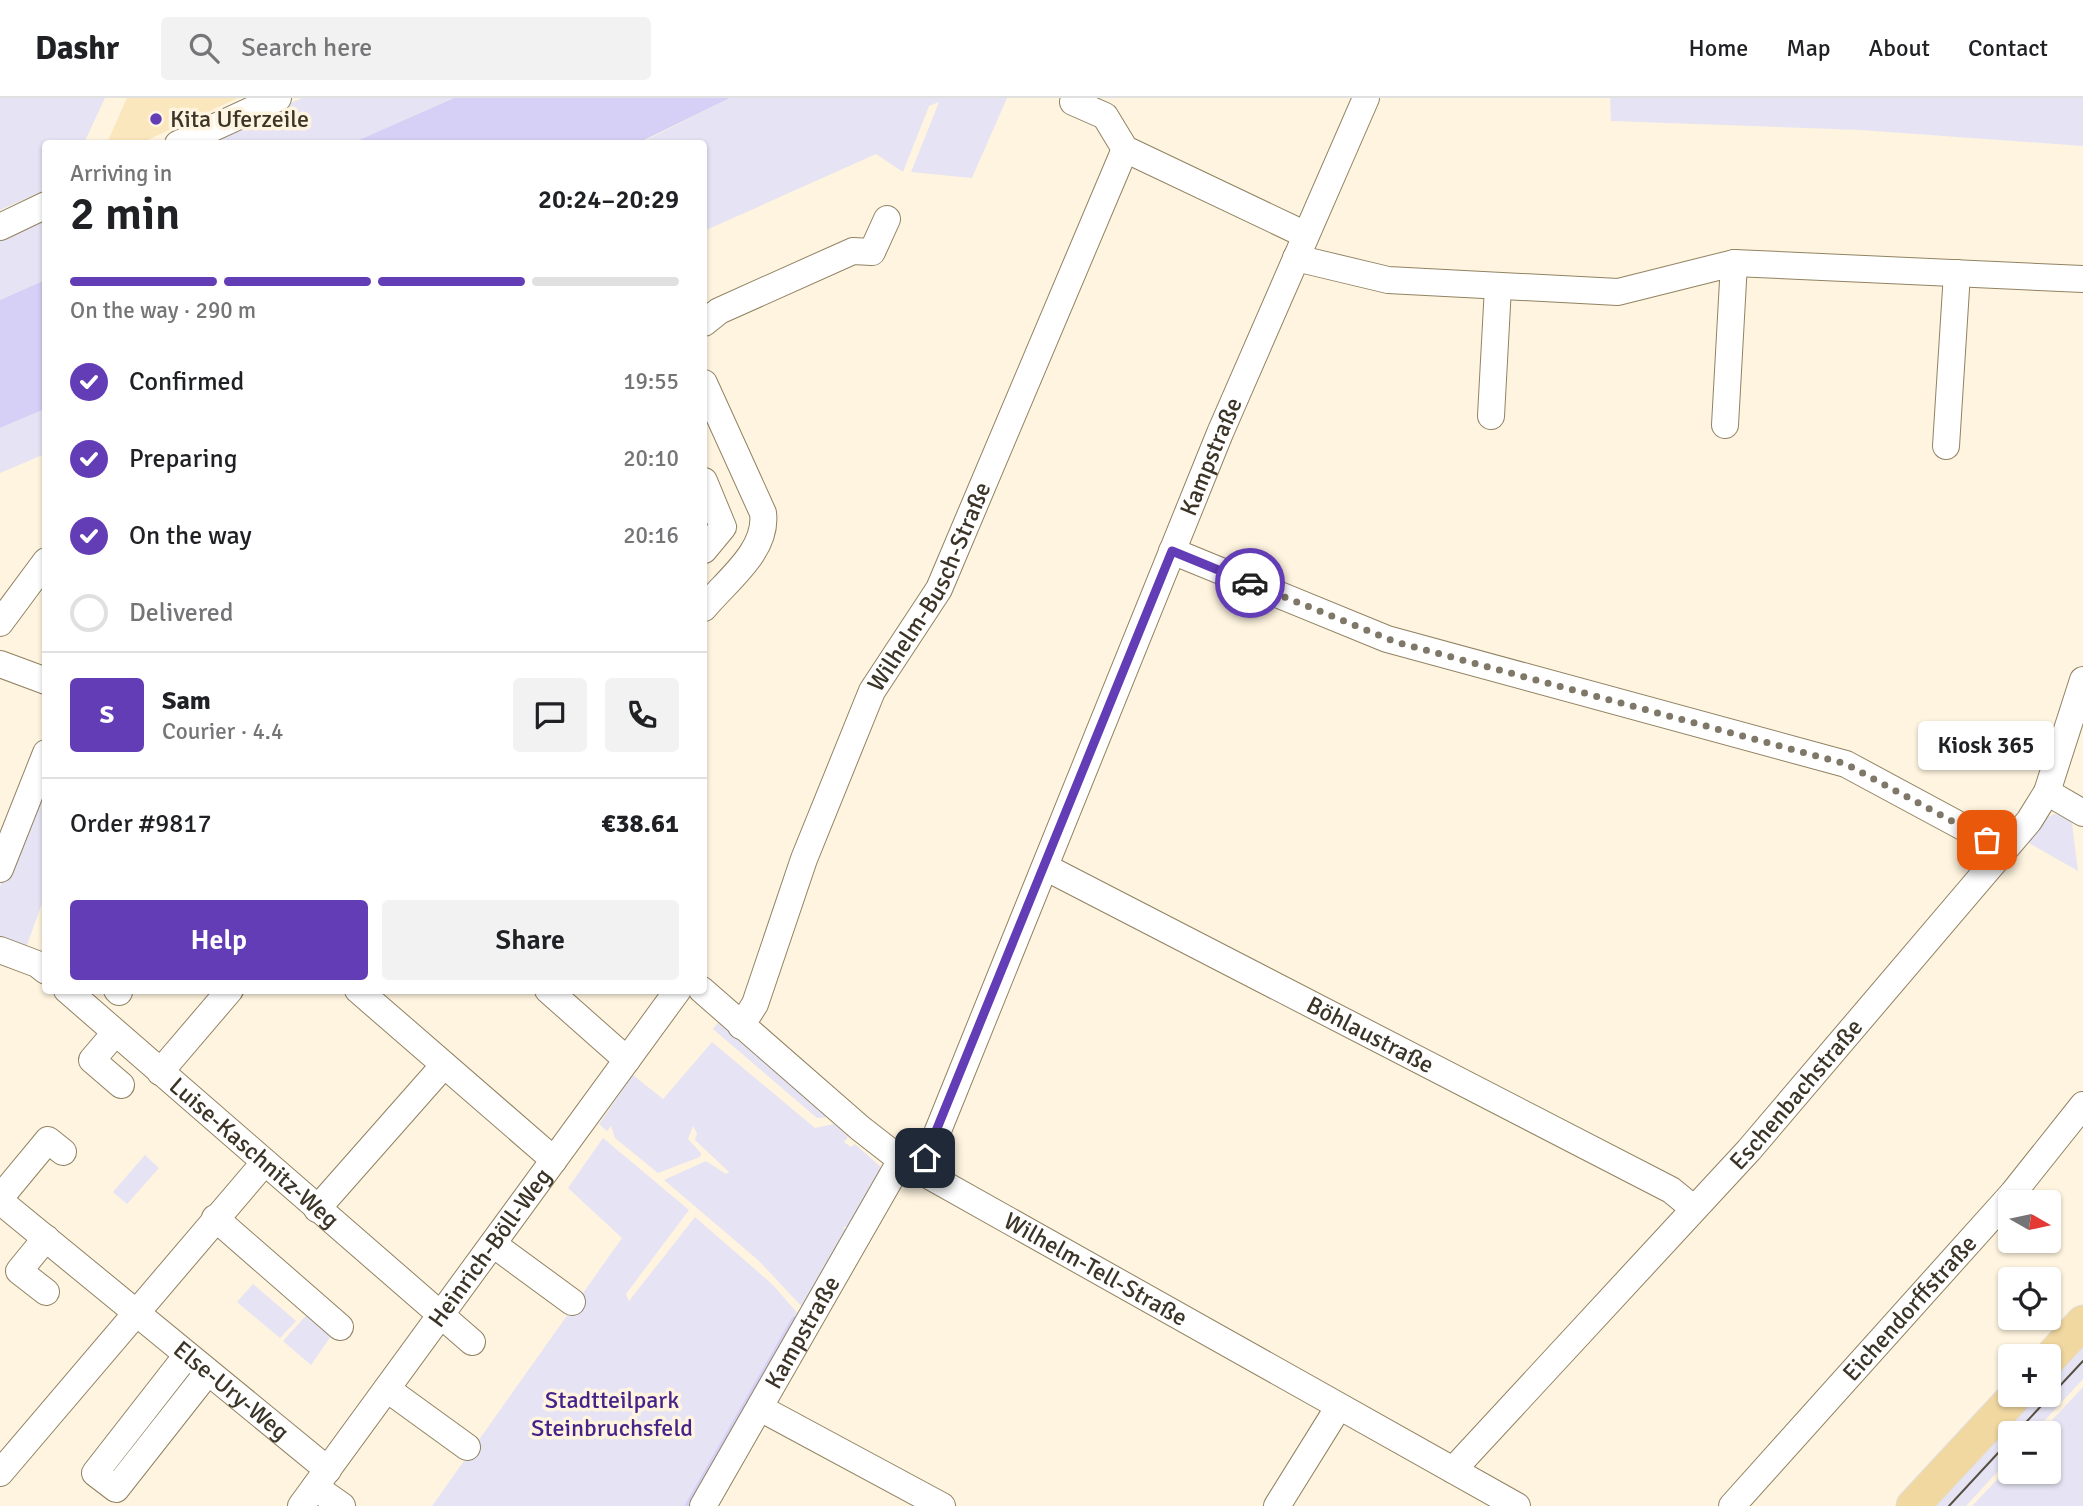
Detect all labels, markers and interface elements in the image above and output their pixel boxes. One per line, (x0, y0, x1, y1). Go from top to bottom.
search box (161, 17, 651, 80)
text: Dashr (35, 28, 119, 69)
icon: search (185, 29, 223, 67)
text: Search here (241, 32, 372, 64)
text: Home (1688, 33, 1748, 63)
text: Map (1786, 33, 1831, 63)
text: About (1869, 33, 1930, 63)
text: Contact (1968, 33, 2048, 63)
place label: Kita Uferzeile (170, 104, 309, 134)
marker: Kita Uferzeile (148, 111, 164, 127)
text: Arriving in (70, 159, 172, 188)
text: 20:24–20:29 (538, 184, 679, 216)
text: 2 min (70, 186, 180, 242)
text: On the way · 290 m (70, 296, 256, 325)
icon: check (70, 363, 108, 401)
text: Confirmed (129, 366, 244, 398)
text: 19:55 (623, 367, 679, 396)
street label: Kampstraße (1173, 393, 1249, 520)
icon: check (70, 440, 108, 478)
text: Preparing (129, 443, 237, 475)
text: 20:10 (623, 444, 679, 473)
street label: Wilhelm-Busch-Straße (861, 477, 997, 697)
icon: check (70, 517, 108, 555)
text: On the way (129, 520, 252, 552)
text: 20:16 (623, 521, 679, 550)
courier (1215, 548, 1285, 618)
icon: car (1231, 564, 1269, 602)
text: Delivered (129, 597, 234, 629)
button: chat (513, 678, 587, 752)
button: phone (605, 678, 679, 752)
text: Sam (162, 685, 211, 717)
text: S (100, 699, 114, 731)
text: Courier · 4.4 (162, 717, 283, 746)
callout: Kiosk 365 (1919, 721, 2055, 770)
text: Kiosk 365 (1938, 731, 2034, 760)
text: Order #9817 (70, 808, 211, 840)
text: €38.61 (601, 808, 679, 840)
pin (1957, 810, 2017, 870)
icon: bag (1968, 821, 2006, 859)
button: Help (70, 900, 368, 980)
button: Share (382, 900, 679, 980)
street label: Böhlaustraße (1301, 990, 1439, 1080)
street label: Eschenbachstraße (1723, 1012, 1869, 1176)
street label: Luise-Kaschnitz-Weg (163, 1071, 345, 1235)
pin (895, 1128, 955, 1188)
icon: home (906, 1139, 944, 1177)
street label: Heinrich-Böll-Weg (422, 1162, 558, 1333)
north arrow (1998, 1190, 2062, 1253)
map controls (1998, 1190, 2061, 1484)
street label: Wilhelm-Tell-Straße (999, 1206, 1193, 1333)
street label: Eichendorffstraße (1836, 1229, 1983, 1388)
button: locate (1998, 1267, 2061, 1330)
street label: Kampstraße (758, 1271, 846, 1394)
street label: Else-Ury-Weg (167, 1334, 295, 1447)
button: + (1998, 1344, 2061, 1407)
park label: Stadtteilpark Steinbruchsfeld (531, 1385, 693, 1443)
button: − (1998, 1421, 2061, 1484)

